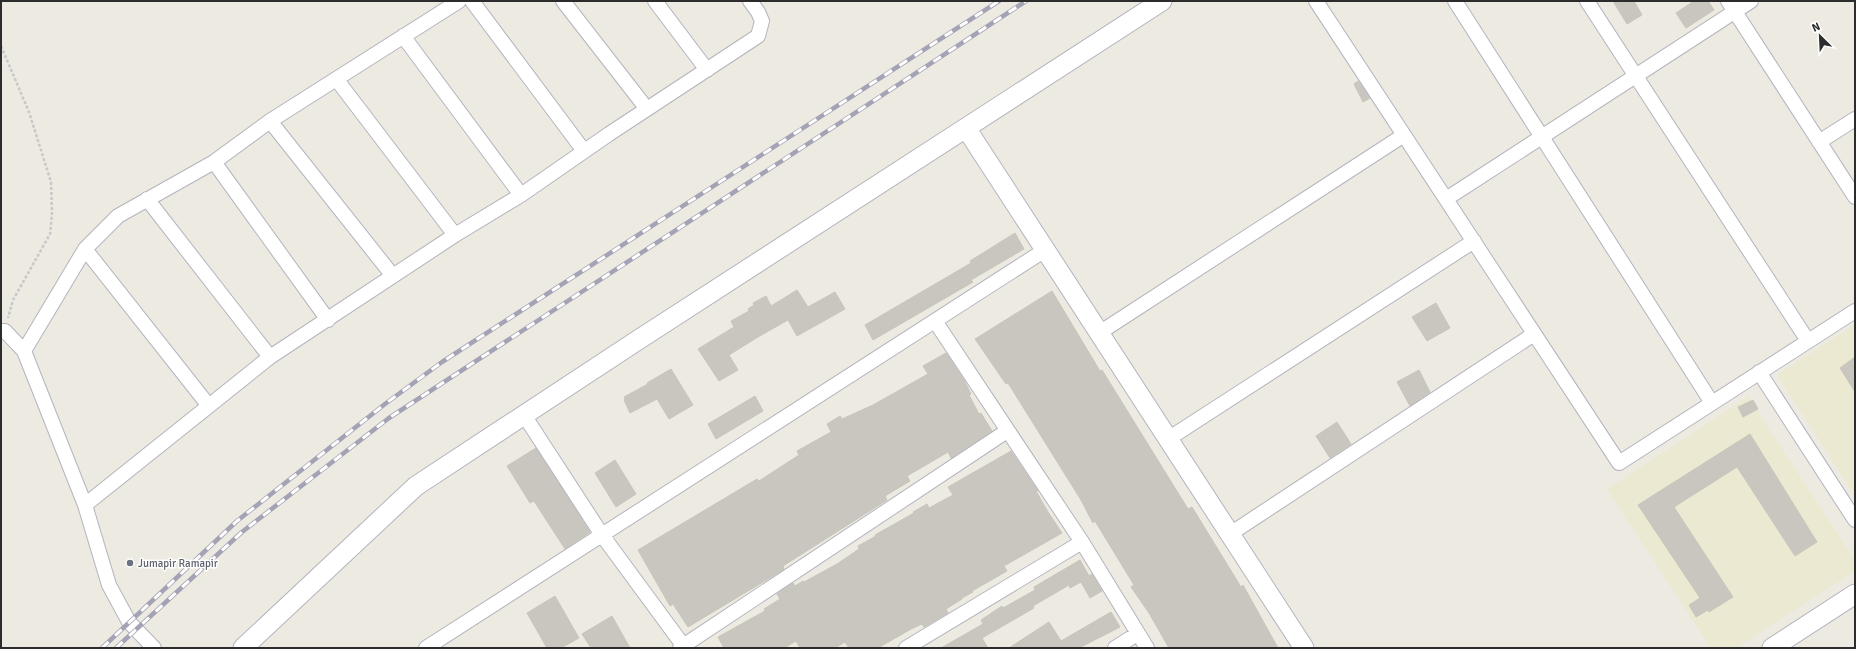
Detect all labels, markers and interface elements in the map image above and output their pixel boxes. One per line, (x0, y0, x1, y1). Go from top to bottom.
north arrow (1800, 16, 1840, 56)
text: N (1810, 20, 1822, 35)
place label: Jumapir Ramapir (138, 557, 218, 570)
marker: Jumapir Ramapir (125, 558, 135, 568)

